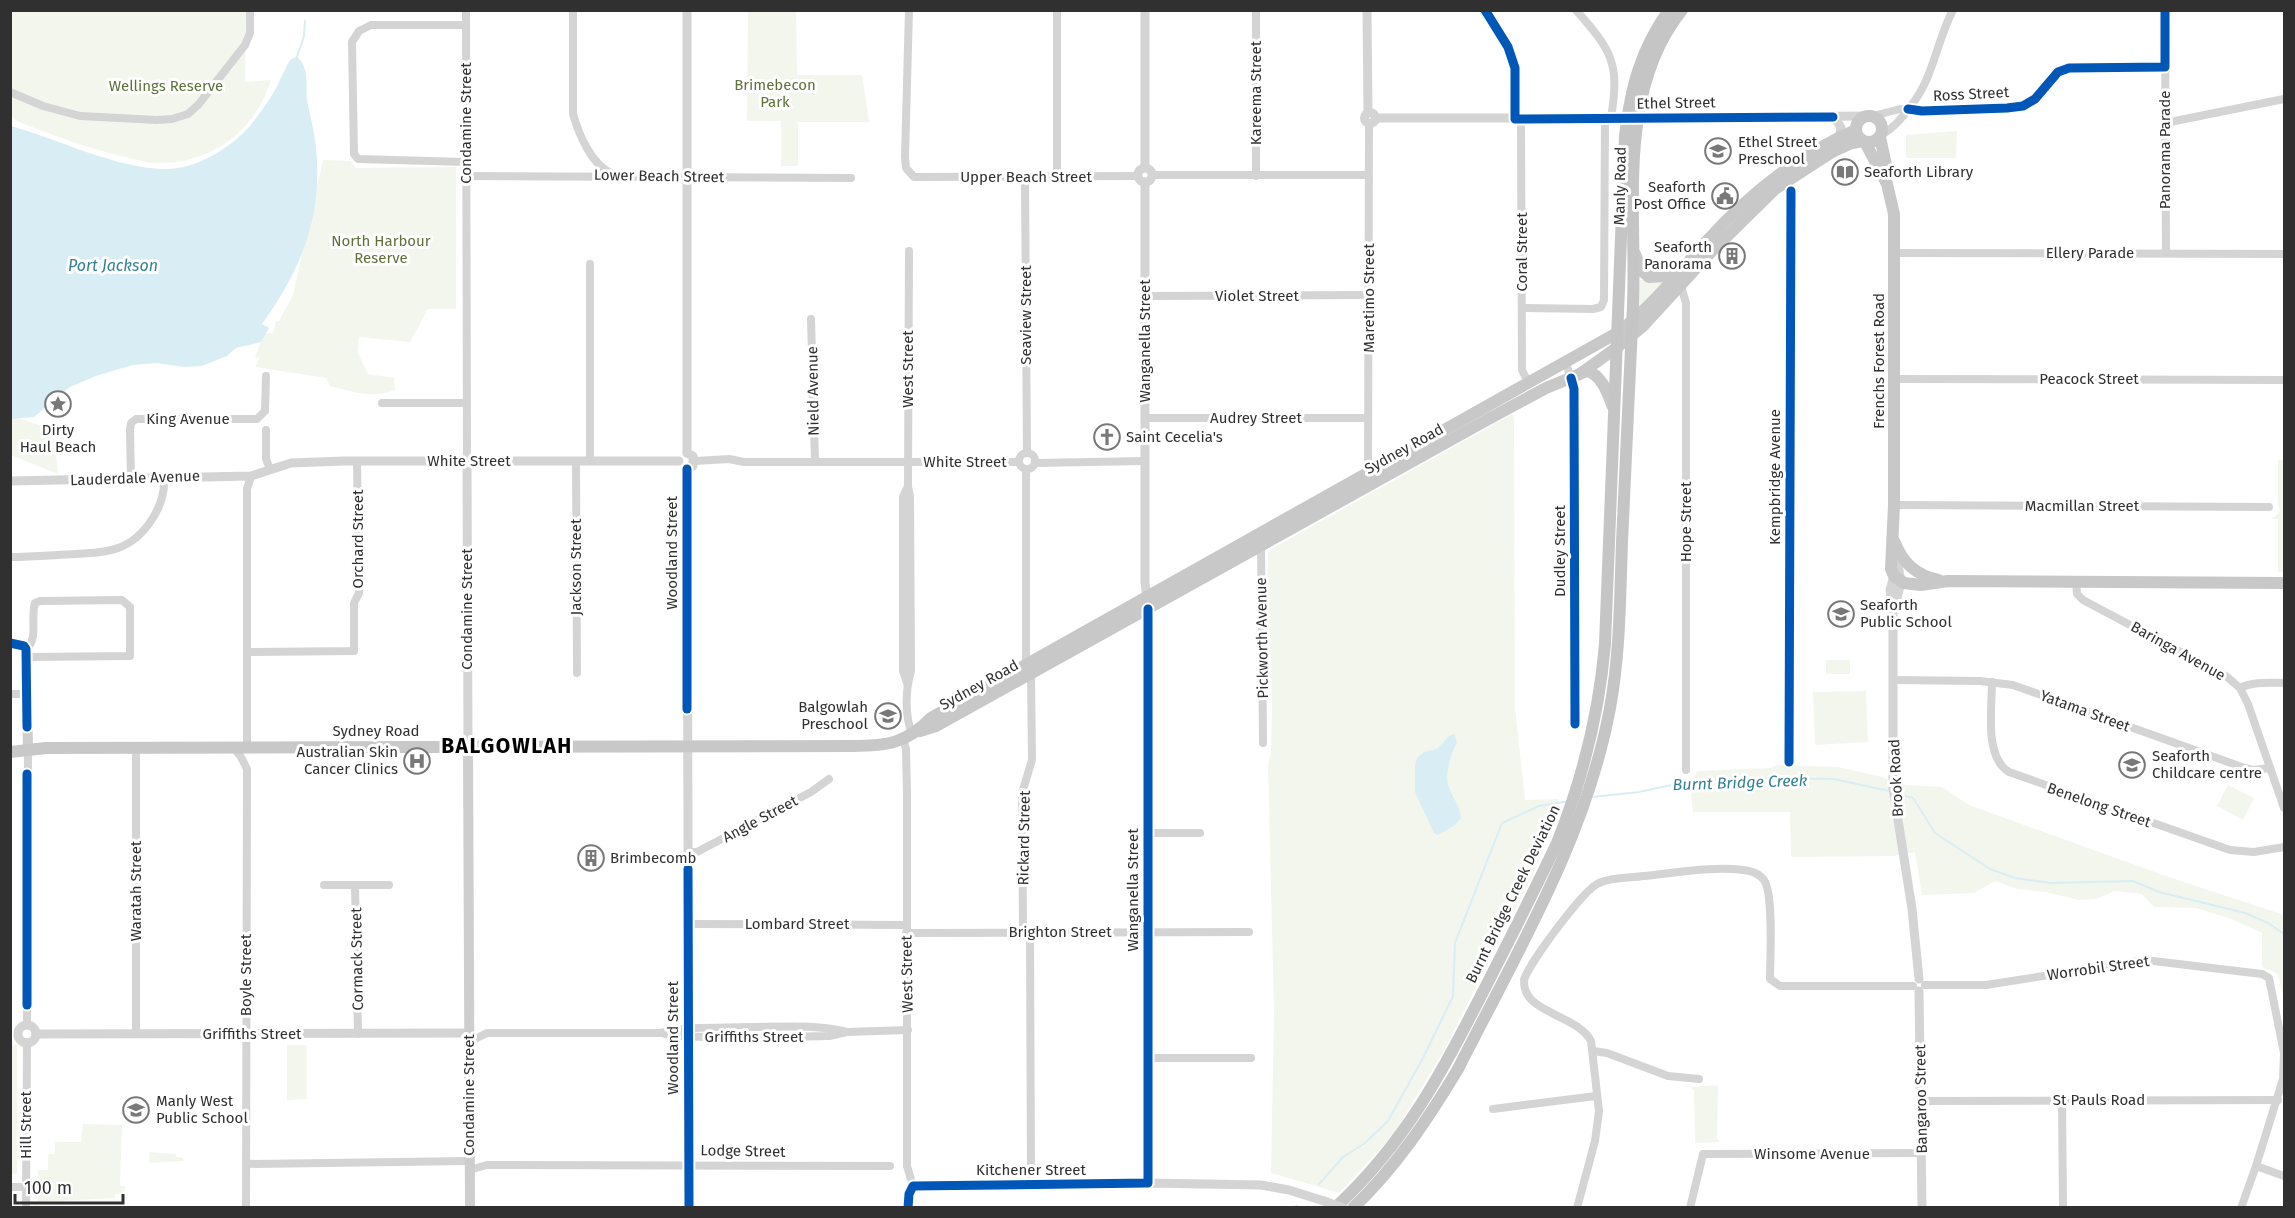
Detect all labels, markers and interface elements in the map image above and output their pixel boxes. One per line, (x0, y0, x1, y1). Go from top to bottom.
street label: Kareema Street (1247, 40, 1265, 145)
street label: Condamine Street (457, 62, 475, 184)
park label: Brimebecon Park (734, 76, 816, 111)
park label: Wellings Reserve (109, 77, 223, 95)
street label: Ross Street (1933, 83, 2010, 105)
street label: Panorama Parade (2156, 91, 2174, 209)
street label: Ethel Street (1636, 93, 1716, 113)
place label: Ethel Street Preschool (1738, 133, 1818, 168)
school or university icon: Ethel Street Preschool (1703, 136, 1733, 166)
street label: Manly Road (1610, 146, 1630, 226)
library icon: Seaforth Library (1830, 157, 1860, 187)
place label: Seaforth Library (1864, 163, 1974, 181)
street label: Lower Beach Street (594, 166, 725, 186)
street label: Upper Beach Street (960, 168, 1092, 186)
place label: Seaforth Post Office (1634, 178, 1706, 213)
public building icon: Seaforth Post Office (1710, 181, 1740, 211)
street label: Coral Street (1513, 212, 1531, 292)
park label: North Harbour Reserve (331, 232, 431, 267)
place label: Seaforth Panorama (1644, 238, 1712, 273)
building icon: Seaforth Panorama (1717, 241, 1747, 271)
street label: Maretimo Street (1360, 243, 1378, 353)
street label: Ellery Parade (2046, 244, 2134, 262)
water label: Port Jackson (68, 256, 158, 275)
street label: Seaview Street (1017, 265, 1035, 365)
street label: Wanganella Street (1136, 279, 1154, 403)
street label: Violet Street (1215, 287, 1300, 305)
street label: Frenchs Forest Road (1870, 293, 1888, 429)
street label: West Street (899, 330, 917, 408)
street label: Nield Avenue (803, 346, 823, 436)
street label: Peacock Street (2039, 370, 2139, 388)
place icon: Dirty Haul Beach (43, 389, 73, 419)
street label: Audrey Street (1210, 409, 1302, 427)
street label: Kempbridge Avenue (1766, 409, 1784, 545)
street label: King Avenue (146, 410, 230, 428)
street label: Sydney Road (1362, 420, 1446, 478)
place label: Dirty Haul Beach (20, 421, 96, 456)
church icon: Saint Cecelia's (1092, 422, 1122, 452)
place label: Saint Cecelia's (1126, 428, 1223, 446)
street label: White Street (427, 452, 511, 470)
street label: White Street (923, 453, 1007, 471)
street label: Lauderdale Avenue (70, 467, 200, 489)
street label: Hope Street (1677, 481, 1695, 562)
street label: Orchard Street (349, 489, 367, 588)
street label: Woodland Street (663, 496, 681, 610)
street label: Macmillan Street (2025, 497, 2140, 515)
street label: Dudley Street (1551, 504, 1569, 597)
street label: Jackson Street (567, 518, 585, 615)
street label: Condamine Street (458, 548, 476, 670)
street label: Pickworth Avenue (1252, 577, 1272, 699)
place label: Seaforth Public School (1860, 596, 1952, 631)
school or university icon: Seaforth Public School (1826, 599, 1856, 629)
street label: Baringa Avenue (2127, 618, 2229, 684)
street label: Sydney Road (937, 656, 1021, 714)
street label: Yatama Street (2038, 686, 2133, 736)
place label: Balgowlah Preschool (798, 698, 869, 733)
school or university icon: Balgowlah Preschool (873, 701, 903, 731)
street label: Sydney Road (332, 722, 420, 740)
district label: BALGOWLAH (441, 733, 573, 759)
street label: Brook Road (1885, 738, 1907, 818)
place label: Australian Skin Cancer Clinics (297, 743, 398, 778)
hospital icon: Australian Skin Cancer Clinics (402, 746, 432, 776)
place label: Seaforth Childcare centre (2152, 747, 2262, 782)
school or university icon: Seaforth Childcare centre (2117, 750, 2147, 780)
water label: Burnt Bridge Creek (1672, 771, 1808, 794)
street label: Benelong Street (2045, 779, 2154, 831)
street label: Rickard Street (1014, 790, 1034, 886)
street label: Angle Street (719, 791, 801, 846)
street label: Burnt Bridge Creek Deviation (1462, 802, 1564, 986)
street label: Wanganella Street (1124, 828, 1142, 952)
street label: Waratah Street (127, 840, 145, 941)
building icon: Brimbecomb (576, 843, 606, 873)
place label: Brimbecomb (610, 849, 696, 867)
street label: Cormack Street (347, 907, 367, 1011)
street label: Lombard Street (745, 915, 850, 933)
street label: Brighton Street (1008, 923, 1112, 941)
street label: Boyle Street (237, 933, 255, 1016)
street label: West Street (897, 935, 917, 1013)
street label: Worrobil Street (2046, 952, 2151, 984)
street label: Woodland Street (664, 981, 682, 1095)
street label: Griffiths Street (202, 1025, 302, 1043)
street label: Griffiths Street (704, 1028, 804, 1046)
street label: Condamine Street (460, 1034, 478, 1156)
street label: Bangaroo Street (1911, 1044, 1931, 1154)
street label: Hill Street (17, 1090, 35, 1159)
street label: St Pauls Road (2053, 1091, 2145, 1109)
place label: Manly West Public School (156, 1092, 248, 1127)
school or university icon: Manly West Public School (121, 1095, 151, 1125)
street label: Lodge Street (700, 1141, 786, 1161)
street label: Winsome Avenue (1754, 1145, 1870, 1163)
street label: Kitchener Street (976, 1161, 1086, 1179)
scale bar (15, 1167, 123, 1205)
text: 100 m (24, 1177, 72, 1199)

